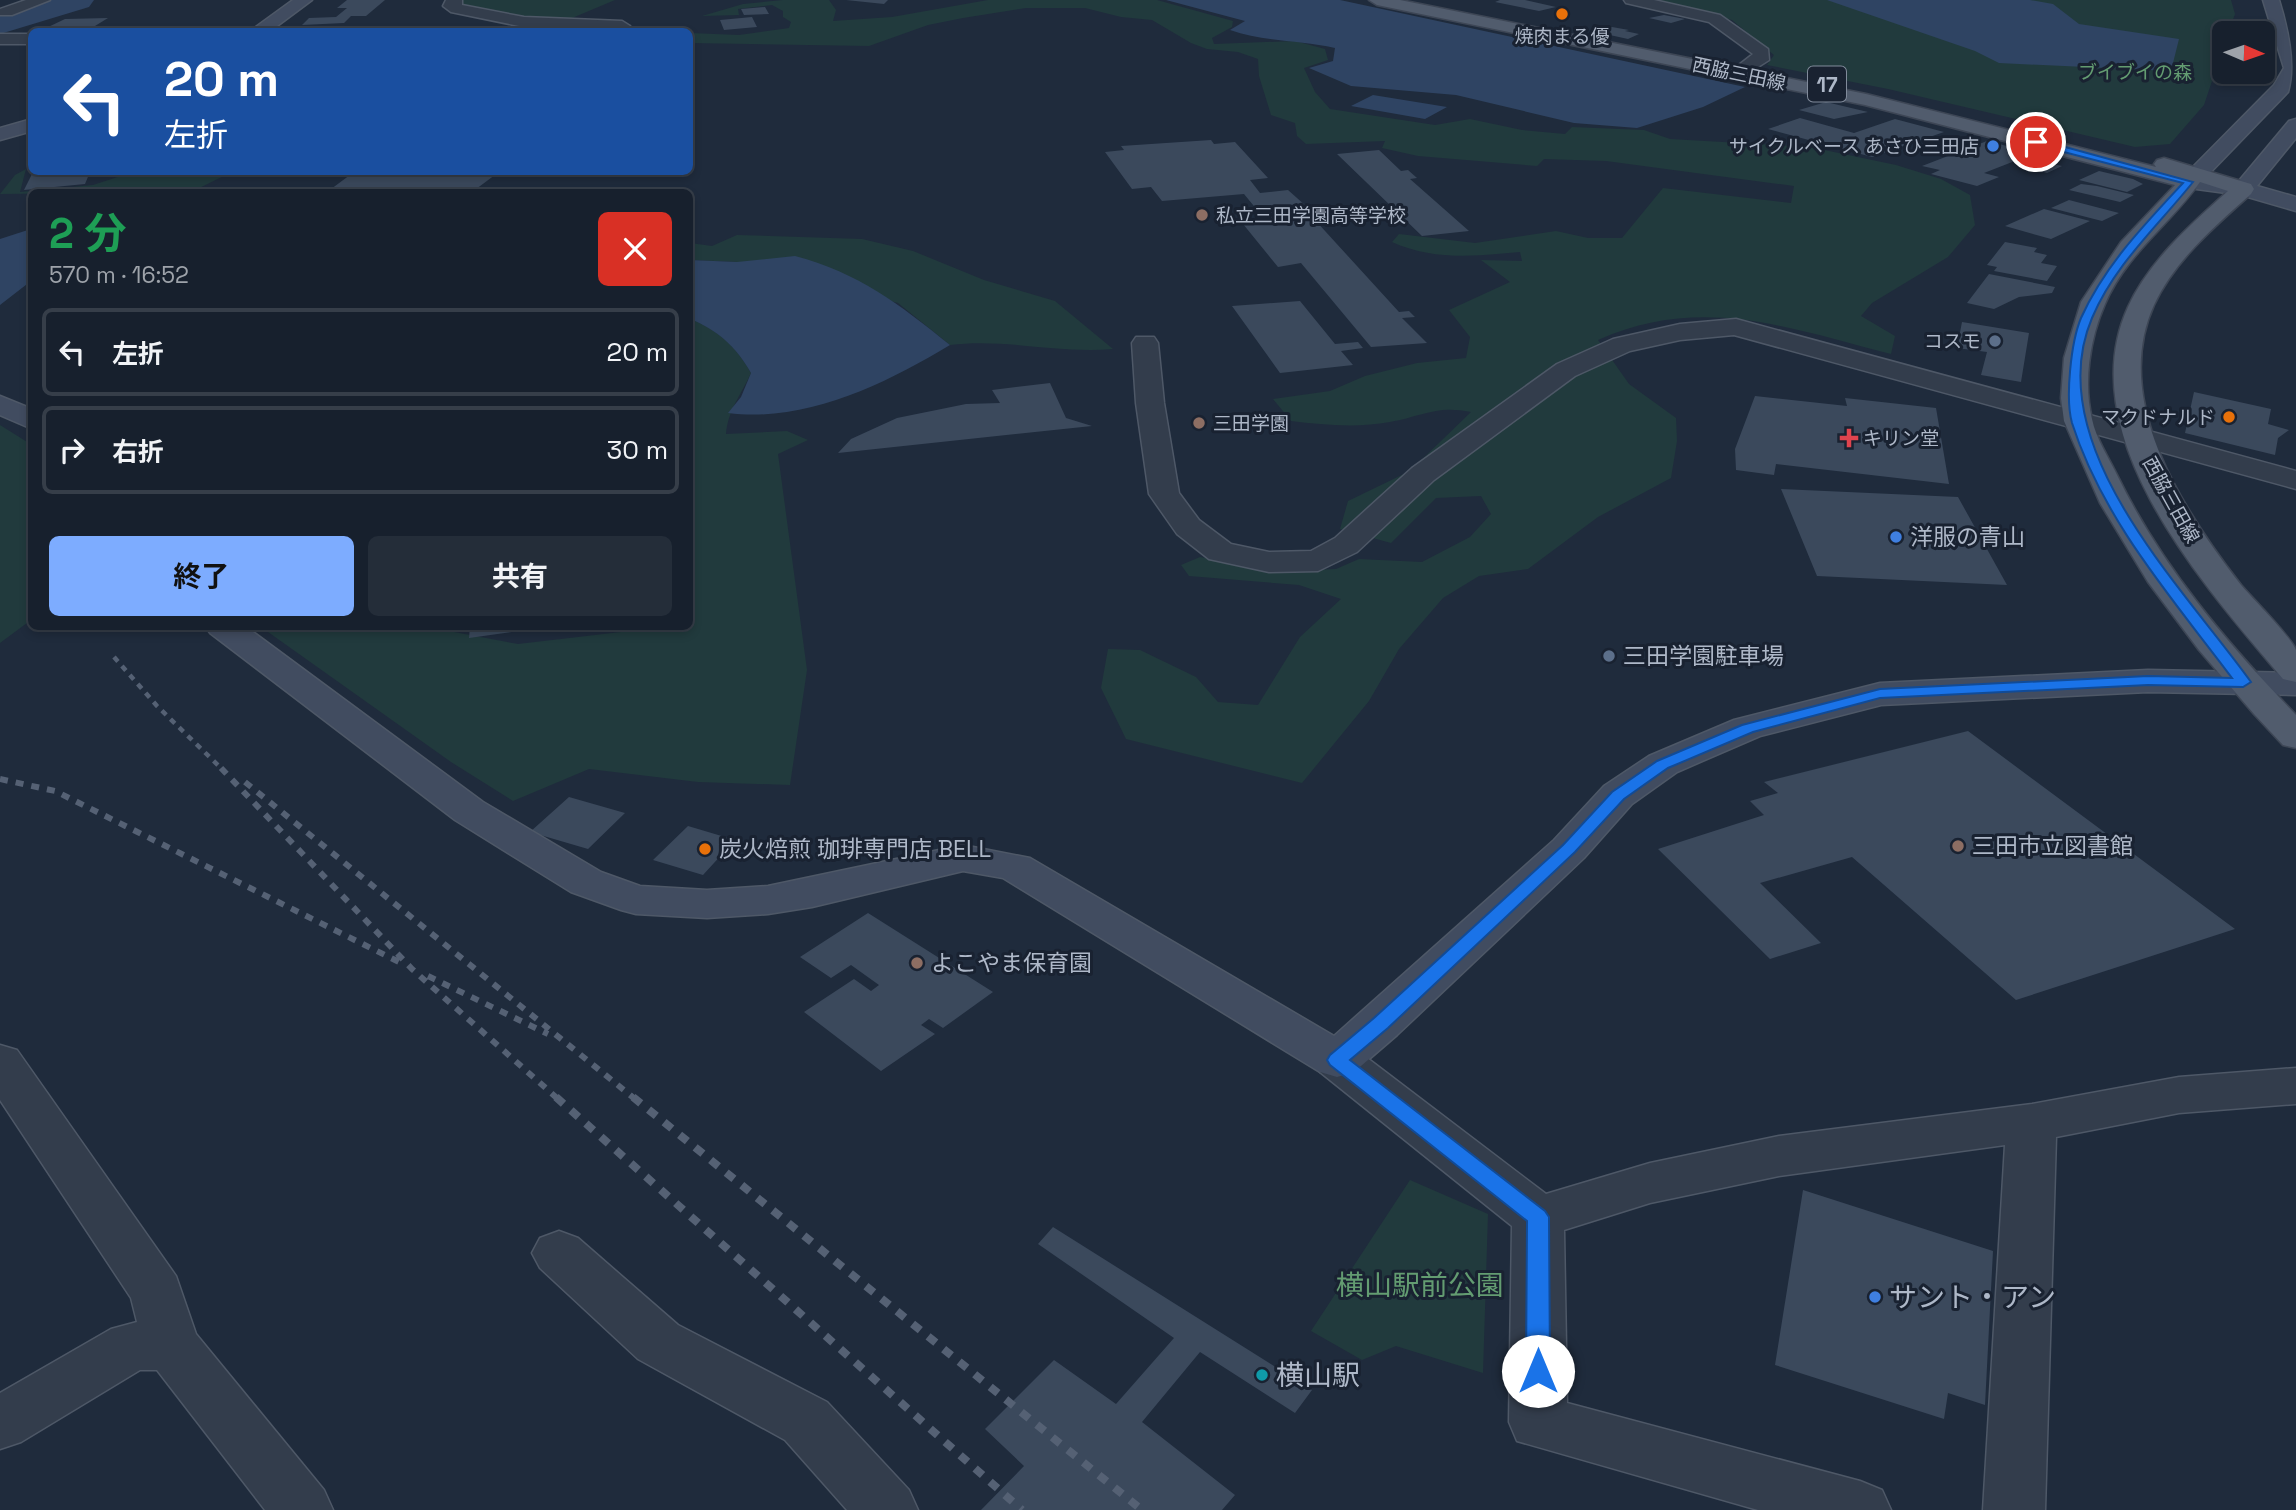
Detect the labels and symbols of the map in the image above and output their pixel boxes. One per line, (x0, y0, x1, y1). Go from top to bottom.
marker: 焼肉まる優 (1554, 6, 1570, 22)
north arrow (2212, 21, 2275, 84)
place label: 焼肉まる優 (1514, 24, 1610, 49)
street label: 西脇三田線 (1690, 52, 1788, 96)
park label: ブイブイの森 (2078, 60, 2192, 85)
road number: 17 (1808, 66, 1846, 102)
pin (2006, 112, 2066, 172)
place label: サイクルベース あさひ三田店 (1729, 134, 1979, 159)
marker: サイクルベース あさひ三田店 (1985, 138, 2001, 154)
place label: 私立三田学園高等学校 (1216, 203, 1406, 228)
marker: 私立三田学園高等学校 (1194, 207, 1210, 223)
place label: コスモ (1924, 329, 1981, 354)
marker: コスモ (1987, 333, 2003, 349)
place label: マクドナルド (2101, 405, 2215, 430)
marker: マクドナルド (2221, 409, 2237, 425)
place label: 三田学園 (1213, 411, 1289, 436)
marker: 三田学園 (1191, 415, 1207, 431)
place label: キリン堂 (1863, 426, 1939, 451)
marker: キリン堂 (1841, 430, 1857, 446)
street label: 西脇三田線 (2137, 452, 2205, 548)
place label: 洋服の青山 (1910, 522, 2025, 552)
marker: 洋服の青山 (1888, 529, 1904, 545)
place label: 三田学園駐車場 (1623, 641, 1784, 671)
marker: 三田学園駐車場 (1601, 648, 1617, 664)
place label: 三田市立図書館 (1972, 831, 2133, 861)
place label: 炭火焙煎 珈琲専門店 BELL (719, 834, 991, 864)
marker: 三田市立図書館 (1950, 838, 1966, 854)
marker: 炭火焙煎 珈琲専門店 BELL (697, 841, 713, 857)
place label: よこやま保育園 (931, 948, 1092, 978)
marker: よこやま保育園 (909, 955, 925, 971)
park label: 横山駅前公園 (1336, 1267, 1504, 1303)
place label: サント・アン (1889, 1279, 2056, 1315)
marker: サント・アン (1867, 1289, 1883, 1305)
position arrow (1501, 1334, 1575, 1408)
place label: 横山駅 (1276, 1357, 1360, 1393)
marker: 横山駅 (1254, 1367, 1270, 1383)

